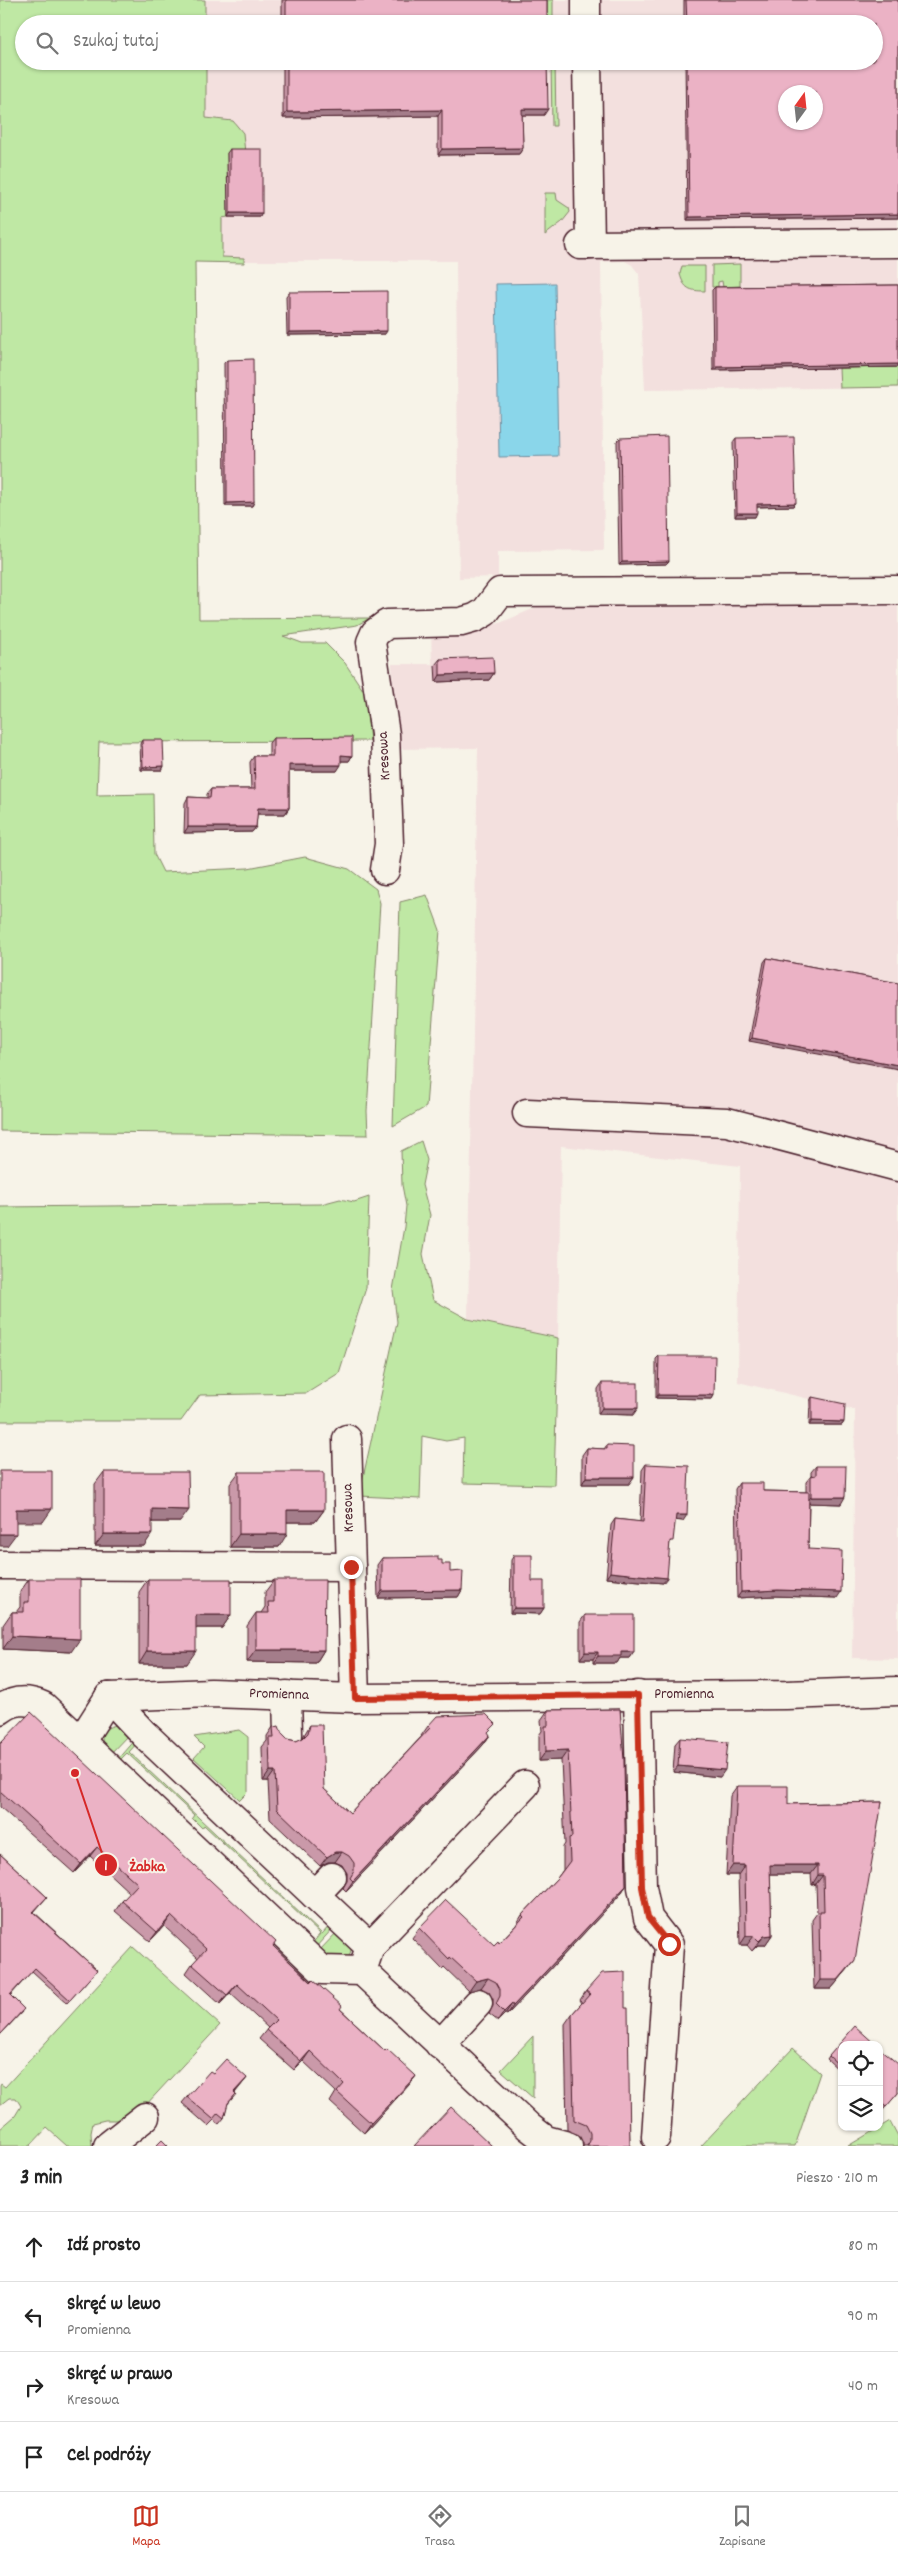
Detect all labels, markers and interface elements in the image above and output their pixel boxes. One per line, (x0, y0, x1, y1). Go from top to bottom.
search box (15, 15, 883, 70)
icon: search (33, 29, 61, 57)
text: Szukaj tutaj (73, 29, 159, 56)
north arrow (778, 85, 823, 130)
street label: Kresowa (373, 730, 397, 781)
street label: Kresowa (337, 1482, 361, 1533)
route end (340, 1556, 363, 1579)
street label: Promienna (249, 1683, 310, 1707)
street label: Promienna (654, 1684, 715, 1706)
callout: Żabka (94, 1849, 174, 1880)
text: 1 (104, 1856, 108, 1878)
text: Żabka (129, 1856, 166, 1879)
route start (658, 1933, 681, 1956)
map controls (838, 2041, 883, 2131)
button: locate (838, 2041, 883, 2086)
button: layers (838, 2086, 883, 2131)
text: 3 min (20, 2164, 62, 2194)
text: Pieszo · 210 m (796, 2167, 878, 2190)
icon: ahead (20, 2233, 48, 2261)
text: Idź prosto (67, 2233, 140, 2260)
text: 80 m (848, 2235, 878, 2258)
text: Skręć w lewo (67, 2292, 161, 2319)
icon: left (20, 2303, 48, 2331)
text: 90 m (847, 2305, 878, 2328)
text: Promienna (67, 2319, 131, 2342)
text: Skręć w prawo (67, 2362, 173, 2389)
icon: right (20, 2373, 48, 2401)
text: 40 m (848, 2375, 878, 2398)
text: Kresowa (67, 2389, 119, 2412)
icon: arrive (20, 2443, 48, 2471)
text: Cel podróży (67, 2443, 150, 2470)
tab: Mapa (132, 2502, 160, 2552)
tab: Trasa (425, 2502, 454, 2552)
tab: Zapisane (719, 2502, 766, 2552)

